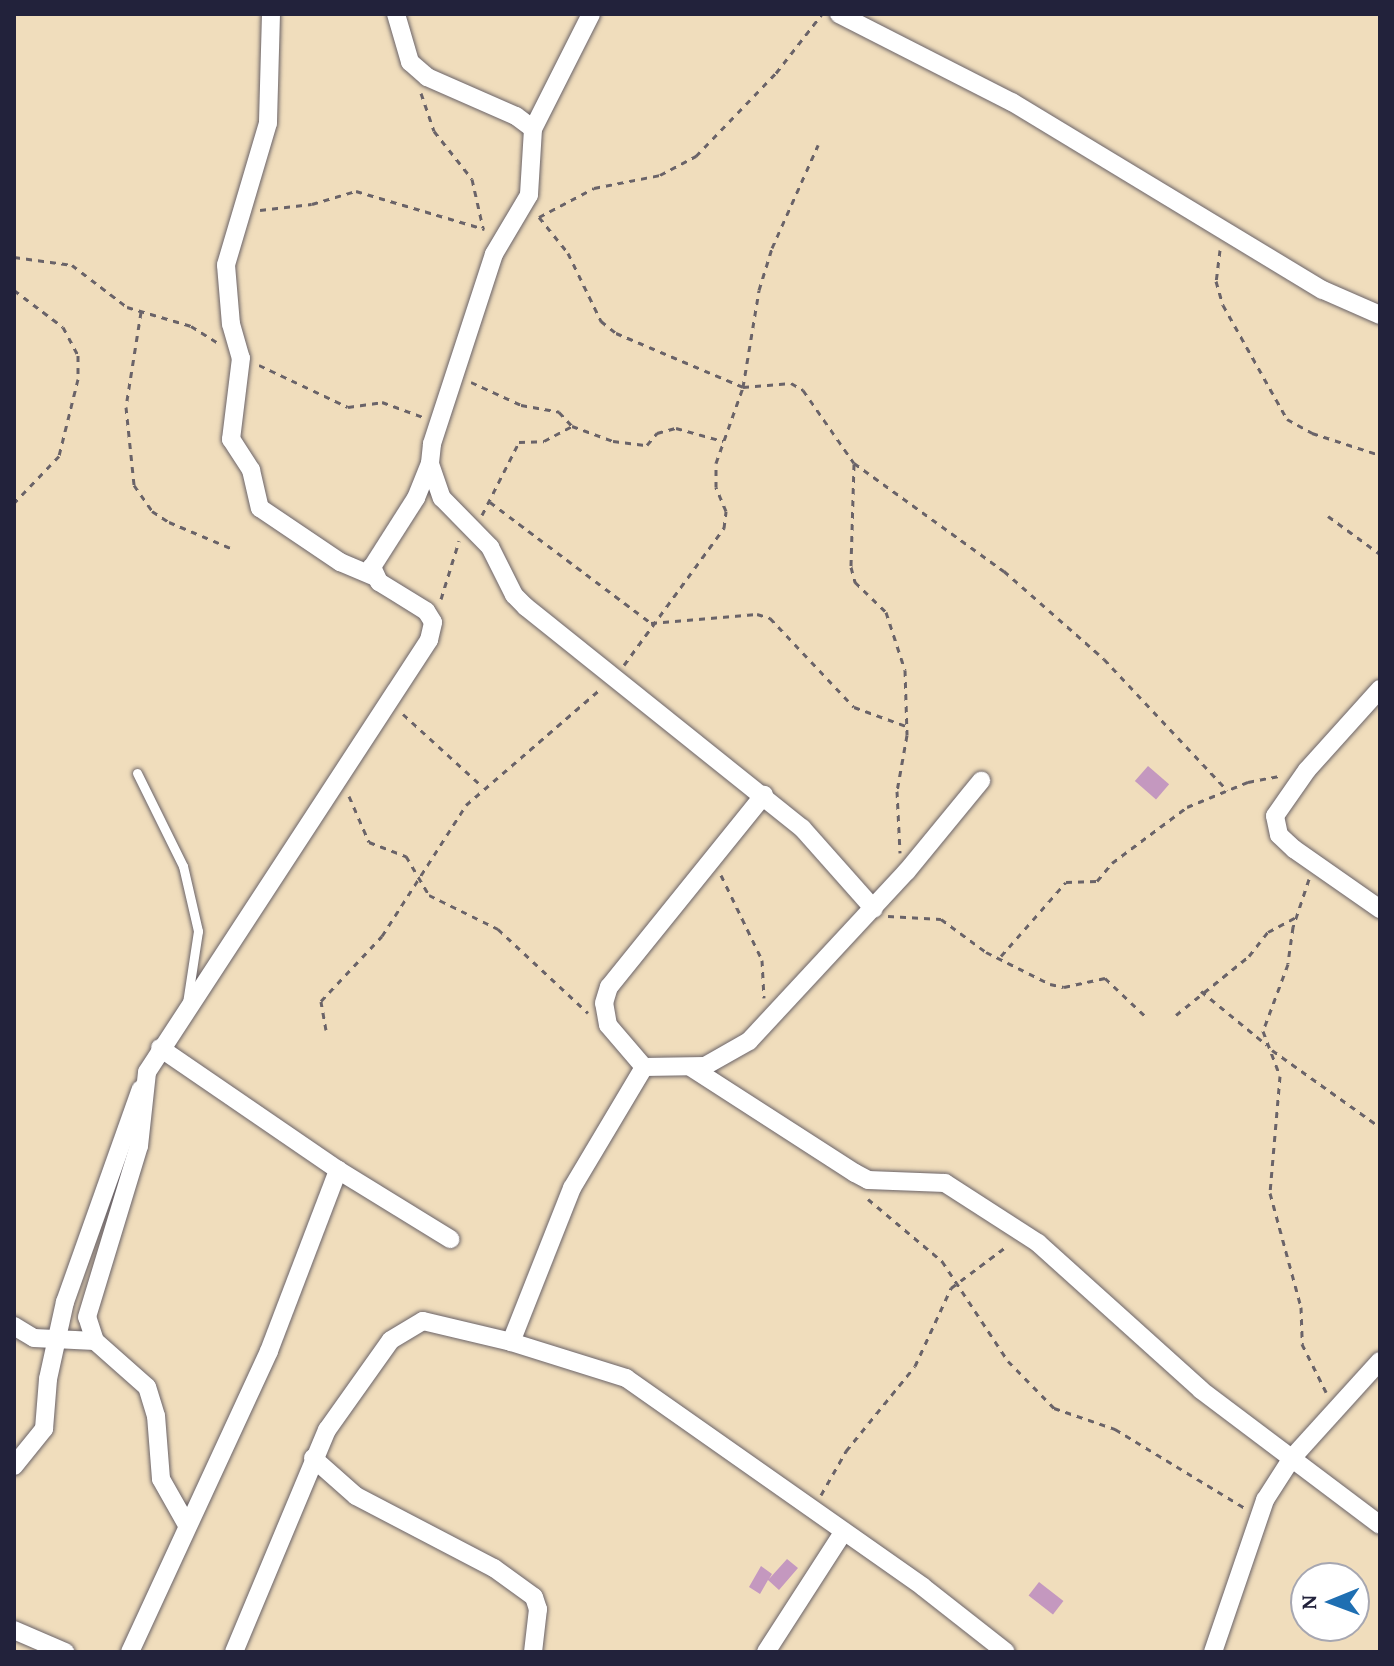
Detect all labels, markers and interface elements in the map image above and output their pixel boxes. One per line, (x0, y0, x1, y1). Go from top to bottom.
north arrow (1290, 1562, 1370, 1642)
text: N (1292, 1595, 1324, 1610)

